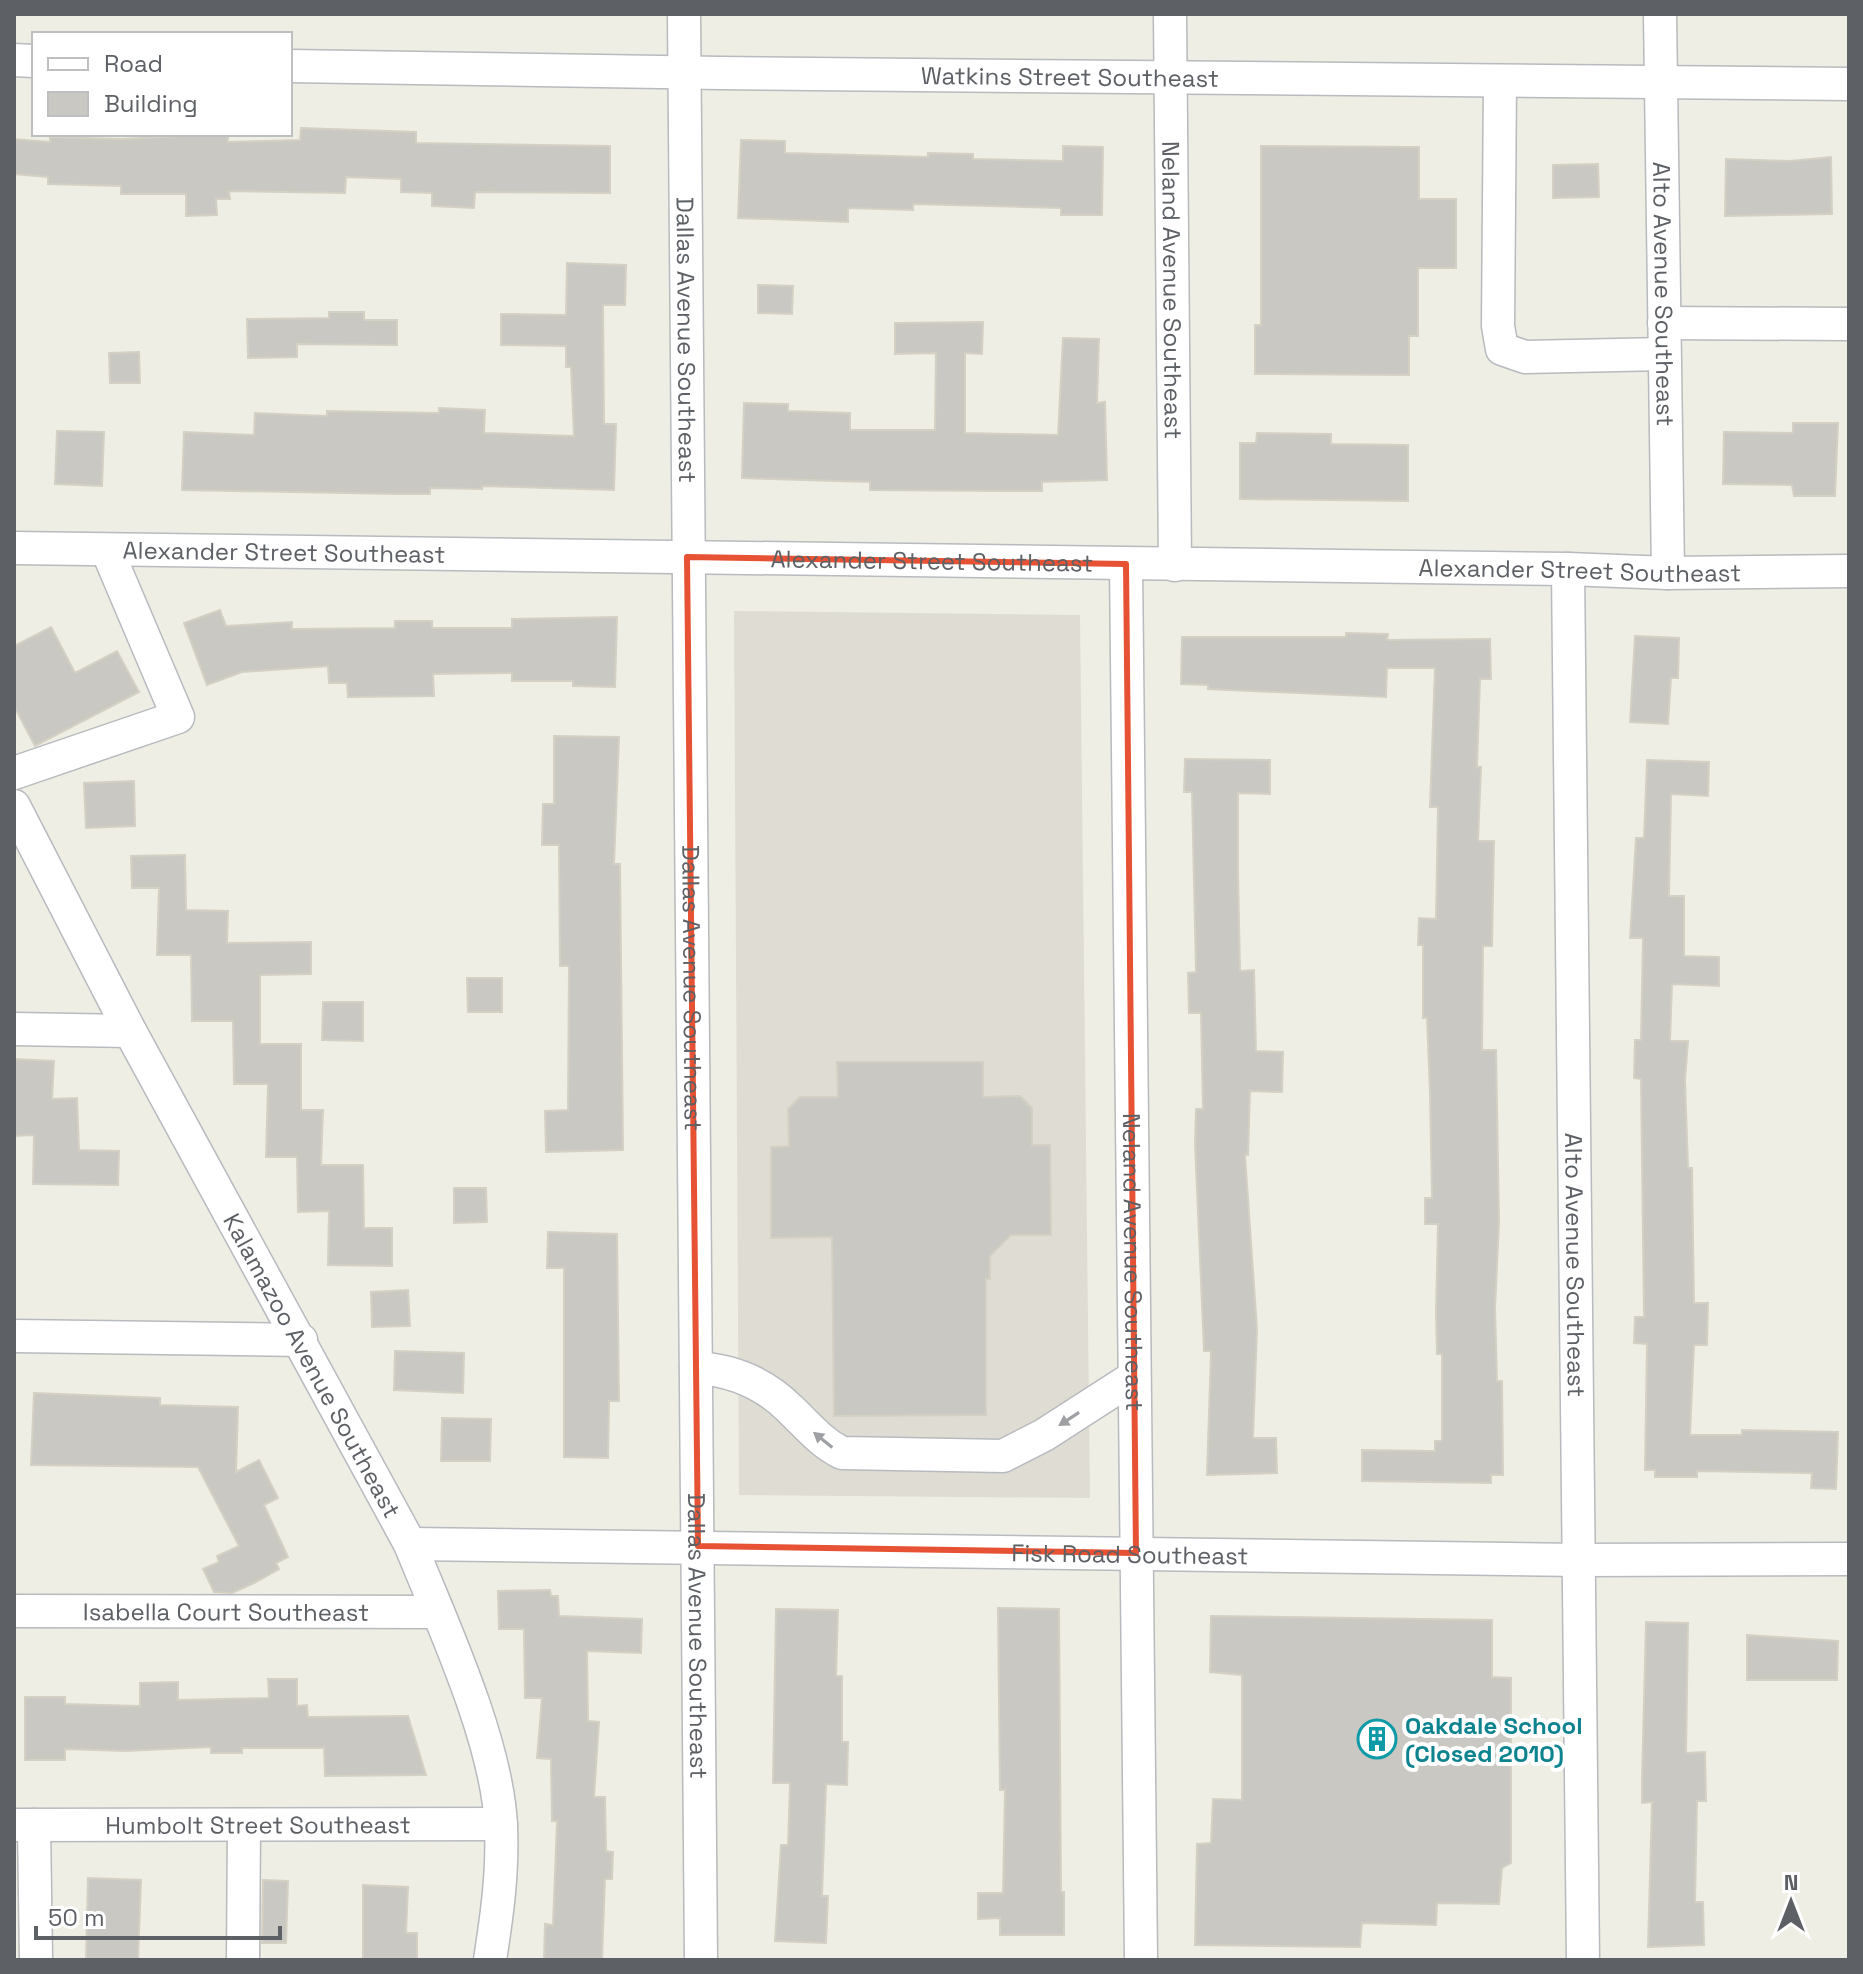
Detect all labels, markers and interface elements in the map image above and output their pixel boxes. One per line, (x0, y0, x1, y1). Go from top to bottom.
legend (32, 32, 292, 136)
text: Road (104, 48, 163, 79)
street label: Watkins Street Southeast (921, 59, 1219, 93)
text: Building (104, 88, 198, 119)
street label: Neland Avenue Southeast (1156, 141, 1189, 439)
street label: Alto Avenue Southeast (1647, 161, 1681, 427)
street label: Dallas Avenue Southeast (670, 197, 704, 483)
street label: Alexander Street Southeast (122, 534, 446, 569)
street label: Alexander Street Southeast (770, 543, 1094, 578)
street label: Alexander Street Southeast (1418, 551, 1741, 589)
street label: Dallas Avenue Southeast (676, 845, 709, 1131)
street label: Neland Avenue Southeast (1116, 1113, 1151, 1411)
street label: Alto Avenue Southeast (1559, 1132, 1592, 1397)
street label: Kalamazoo Avenue Southeast (217, 1208, 408, 1523)
one-way arrow (1058, 1412, 1080, 1426)
one-way arrow (812, 1432, 833, 1449)
street label: Dallas Avenue Southeast (681, 1493, 715, 1779)
street label: Fisk Road Southeast (1011, 1537, 1249, 1571)
street label: Isabella Court Southeast (83, 1596, 369, 1627)
place label: Oakdale School (Closed 2010) (1405, 1710, 1583, 1769)
building icon: Oakdale School (Closed 2010) (1356, 1718, 1398, 1760)
street label: Humbolt Street Southeast (105, 1809, 411, 1840)
north arrow (1751, 1862, 1831, 1942)
text: N (1784, 1868, 1798, 1896)
scale bar (36, 1890, 280, 1940)
text: 50 m (48, 1902, 105, 1933)

